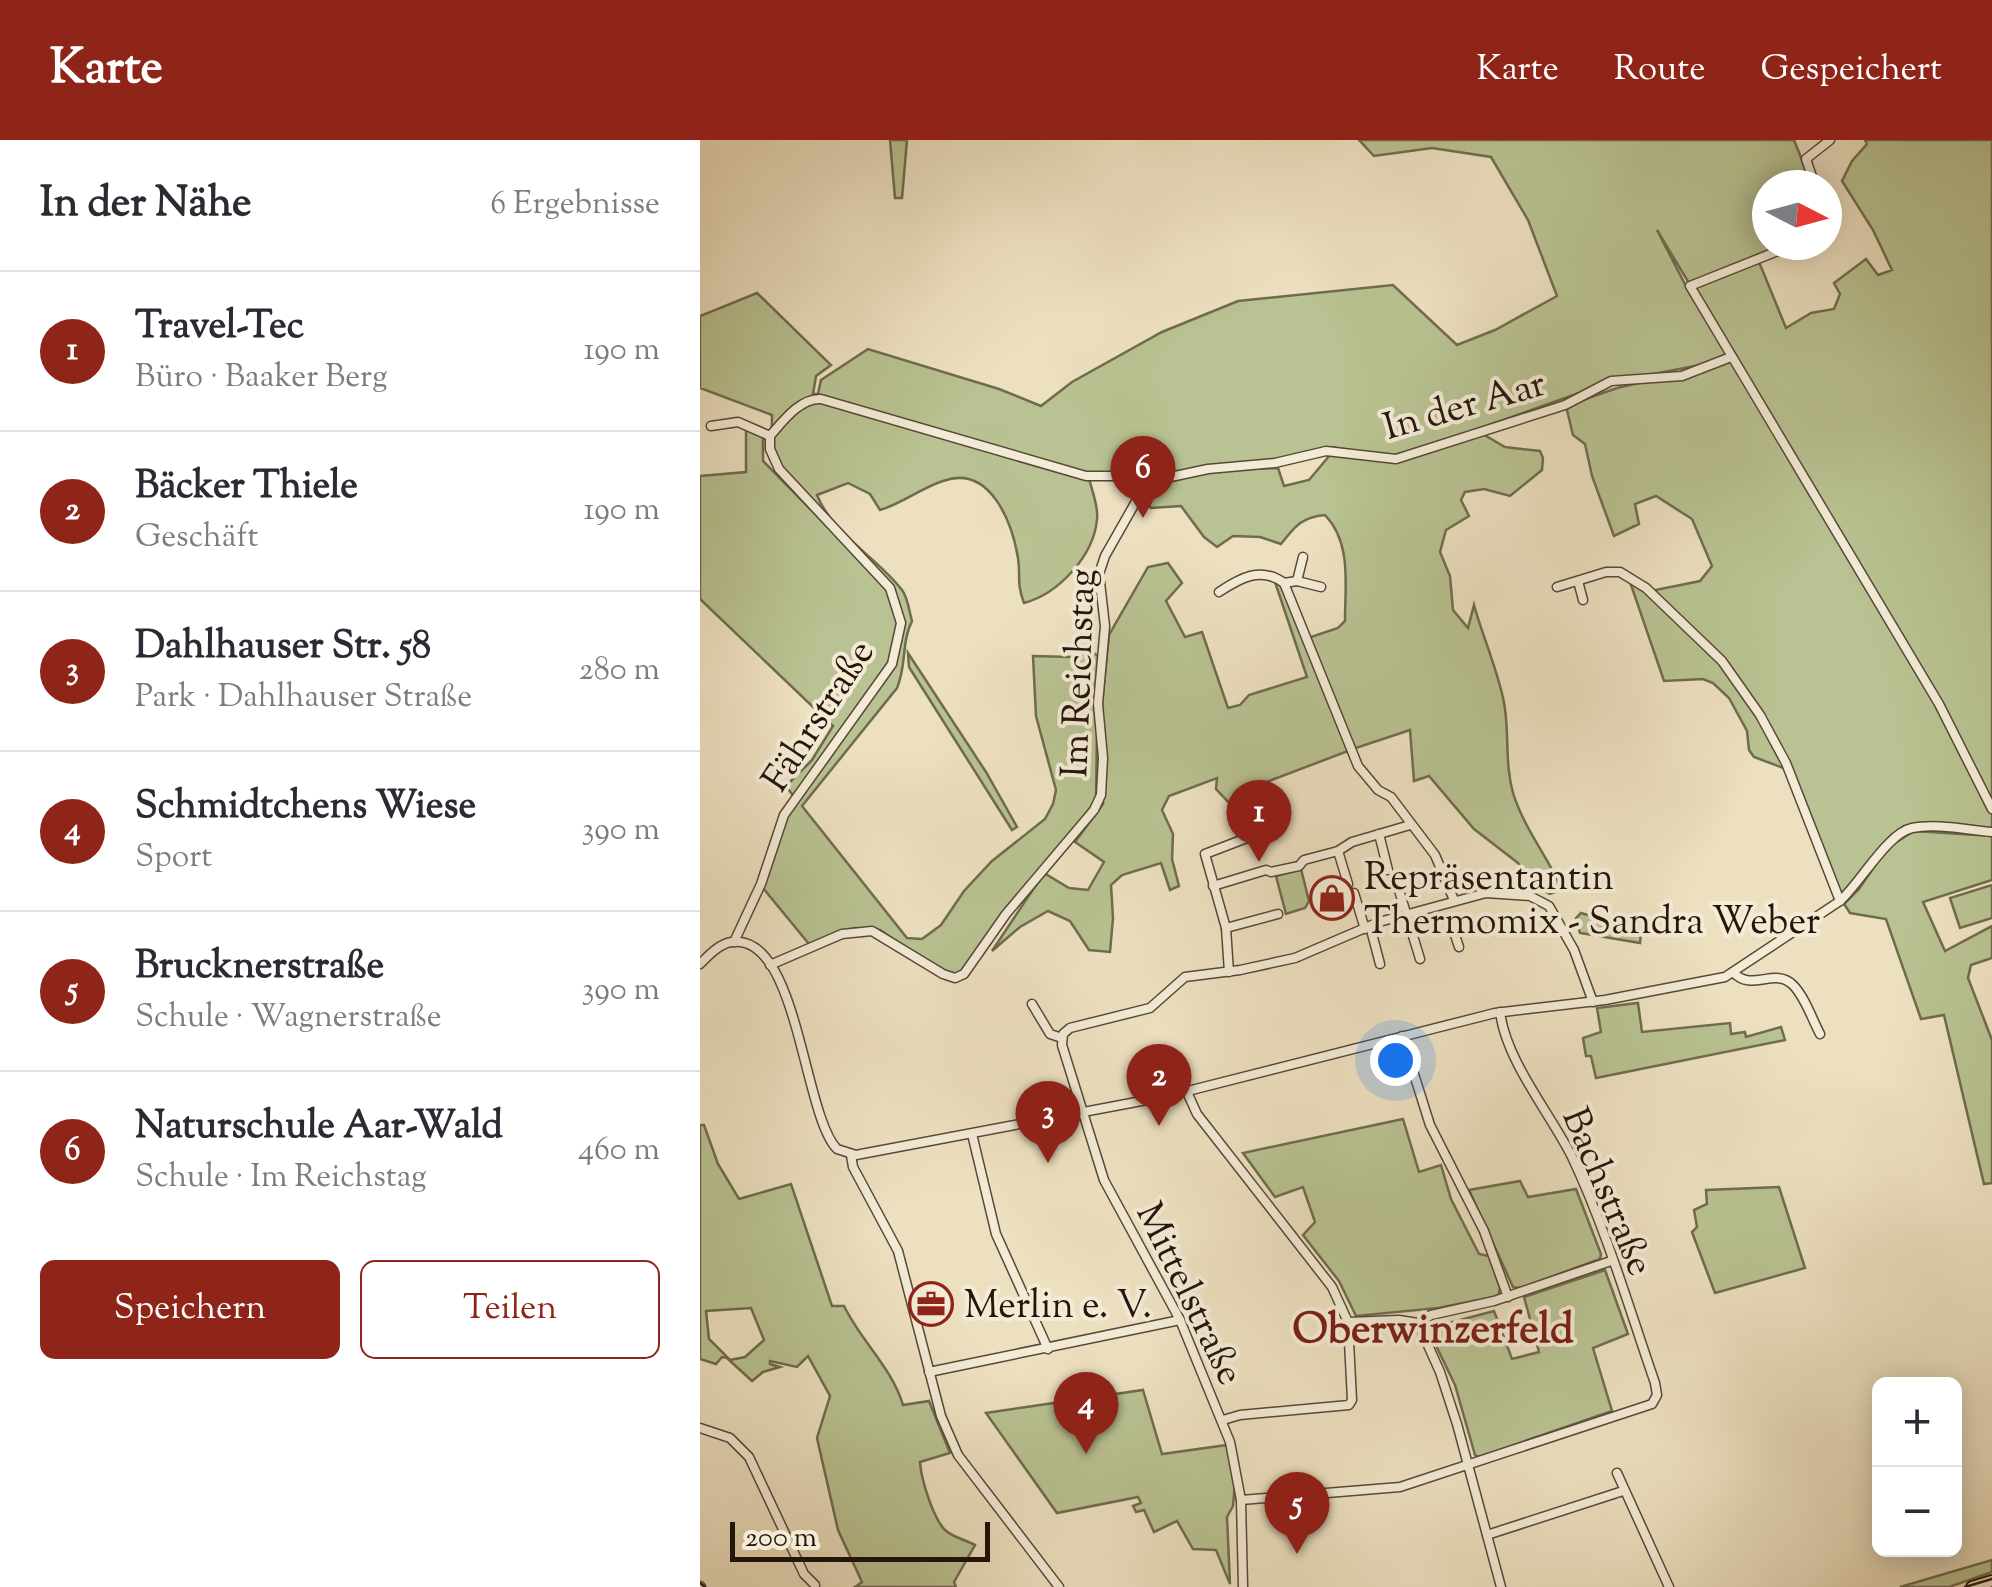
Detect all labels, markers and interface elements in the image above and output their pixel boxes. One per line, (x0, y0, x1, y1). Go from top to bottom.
text: Karte (50, 36, 163, 105)
text: Karte (1476, 45, 1559, 96)
text: Route (1614, 45, 1706, 96)
text: Gespeichert (1761, 45, 1942, 96)
north arrow (1752, 170, 1842, 260)
text: In der Nähe (40, 175, 252, 235)
text: 6 Ergebnisse (490, 182, 660, 228)
text: Travel-Tec (135, 301, 304, 355)
text: 1 (67, 328, 78, 374)
text: 190 m (584, 328, 660, 374)
text: Büro · Baaker Berg (135, 355, 388, 401)
street label: In der Aar (1378, 359, 1552, 457)
pin: 6 (1110, 436, 1176, 518)
text: Bäcker Thiele (135, 461, 358, 515)
text: 2 (65, 488, 80, 534)
text: 190 m (584, 488, 660, 534)
text: Geschäft (135, 515, 259, 561)
street label: Im Reichstag (1050, 568, 1112, 779)
text: Dahlhauser Str. 58 (135, 621, 431, 675)
street label: Fährstraße (751, 631, 890, 804)
text: 3 (66, 648, 79, 694)
text: 280 m (579, 648, 660, 694)
text: Park · Dahlhauser Straße (135, 675, 472, 721)
pin: 1 (1226, 780, 1292, 862)
text: Schmidtchens Wiese (135, 781, 476, 835)
text: 4 (64, 808, 81, 854)
text: 390 m (582, 808, 660, 854)
text: Sport (135, 835, 212, 881)
place label: Repräsentantin Thermomix - Sandra Weber (1364, 853, 1820, 951)
shop icon: Repräsentantin Thermomix - Sandra Weber (1309, 875, 1355, 921)
text: Brucknerstraße (135, 941, 384, 995)
text: 5 (67, 968, 78, 1014)
text: 390 m (582, 968, 660, 1014)
text: Schule · Wagnerstraße (135, 995, 442, 1041)
your location (1370, 1035, 1421, 1086)
pin: 2 (1126, 1044, 1192, 1126)
pin: 3 (1016, 1080, 1080, 1163)
street label: Bachstraße (1546, 1100, 1665, 1285)
text: Naturschule Aar-Wald (135, 1101, 503, 1155)
text: 6 (65, 1128, 80, 1174)
text: 460 m (578, 1128, 660, 1174)
text: Schule · Im Reichstag (135, 1155, 427, 1201)
street label: Mittelstraße (1120, 1194, 1255, 1395)
button: Speichern (40, 1260, 340, 1359)
button: Teilen (360, 1260, 660, 1359)
office icon: Merlin e. V. (908, 1281, 954, 1327)
place label: Merlin e. V. (964, 1281, 1152, 1335)
district label: Oberwinzerfeld (1292, 1302, 1574, 1362)
pin: 4 (1054, 1372, 1118, 1454)
map controls (1872, 1377, 1962, 1557)
button: + (1872, 1377, 1962, 1467)
button: − (1872, 1467, 1962, 1557)
pin: 5 (1264, 1472, 1330, 1554)
scale bar (730, 1517, 990, 1562)
text: 200 m (745, 1519, 817, 1559)

